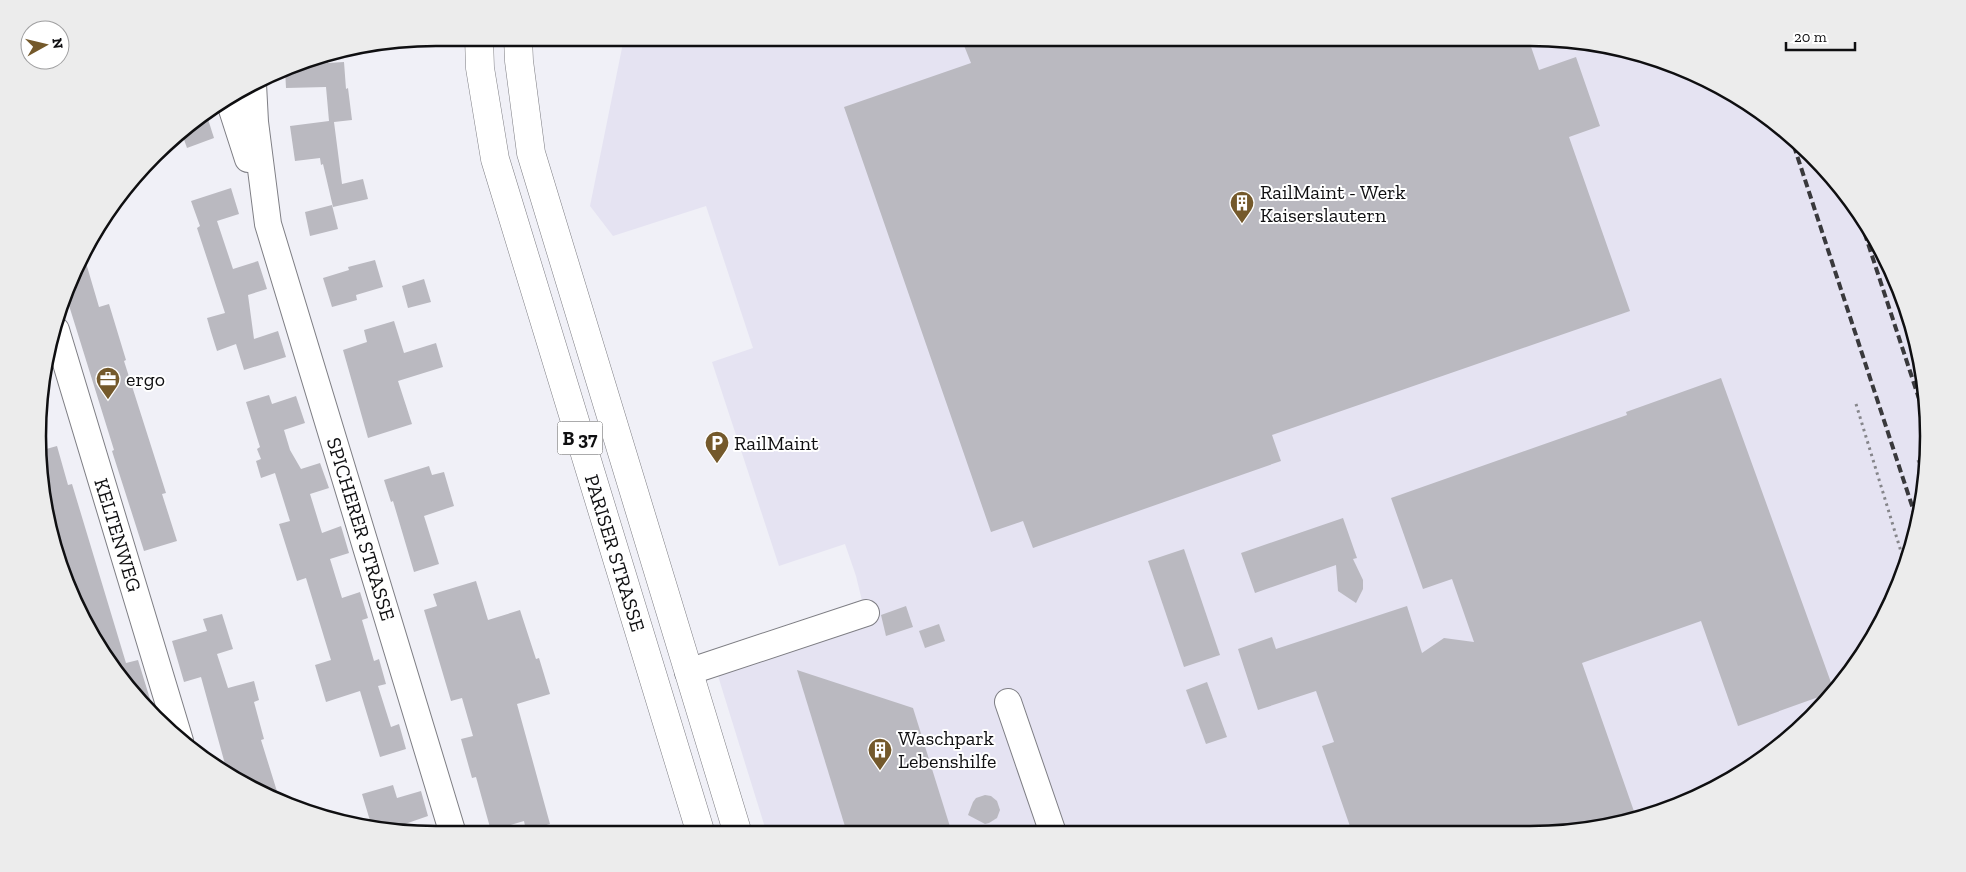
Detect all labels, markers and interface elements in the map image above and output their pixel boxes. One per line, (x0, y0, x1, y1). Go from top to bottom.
north arrow (20, 20, 70, 70)
scale bar (1786, 20, 1855, 52)
text: 20 m (1794, 28, 1827, 46)
text: N (48, 37, 67, 50)
place label: RailMaint - Werk Kaiserslautern (1260, 180, 1406, 227)
building icon: RailMaint - Werk Kaiserslautern (1229, 190, 1255, 224)
office icon: ergo (95, 366, 121, 400)
place label: ergo (126, 367, 165, 391)
road number: B 37 (558, 422, 602, 454)
parking icon: RailMaint (704, 430, 730, 464)
place label: RailMaint (734, 431, 819, 455)
street label: SPICHERER STRASSE (322, 434, 400, 624)
street label: PARISER STRASSE (580, 472, 650, 634)
street label: KELTENWEG (89, 475, 147, 595)
place label: Waschpark Lebenshilfe (898, 726, 996, 773)
building icon: Waschpark Lebenshilfe (867, 737, 893, 771)

